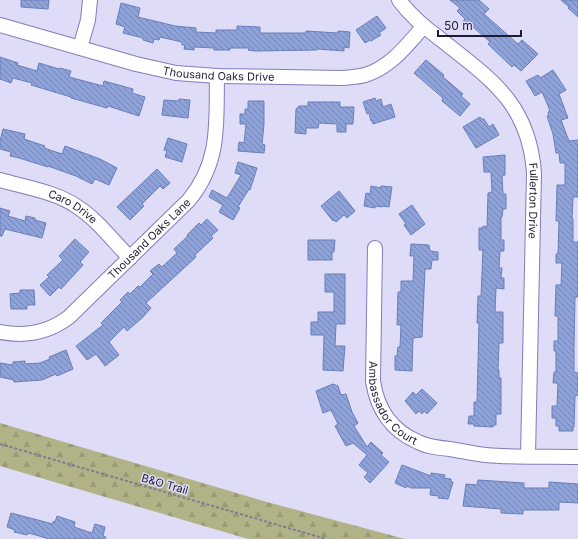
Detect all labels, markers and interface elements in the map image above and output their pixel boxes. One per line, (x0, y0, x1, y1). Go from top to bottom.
scale bar (438, 12, 521, 38)
text: 50 m (444, 18, 473, 33)
street label: Thousand Oaks Drive (161, 63, 275, 84)
street label: Fullerton Drive (526, 162, 541, 239)
street label: Caro Drive (46, 187, 100, 227)
street label: Thousand Oaks Lane (105, 195, 193, 282)
street label: Ambassador Court (366, 361, 420, 448)
street label: B&O Trail (140, 471, 190, 497)

